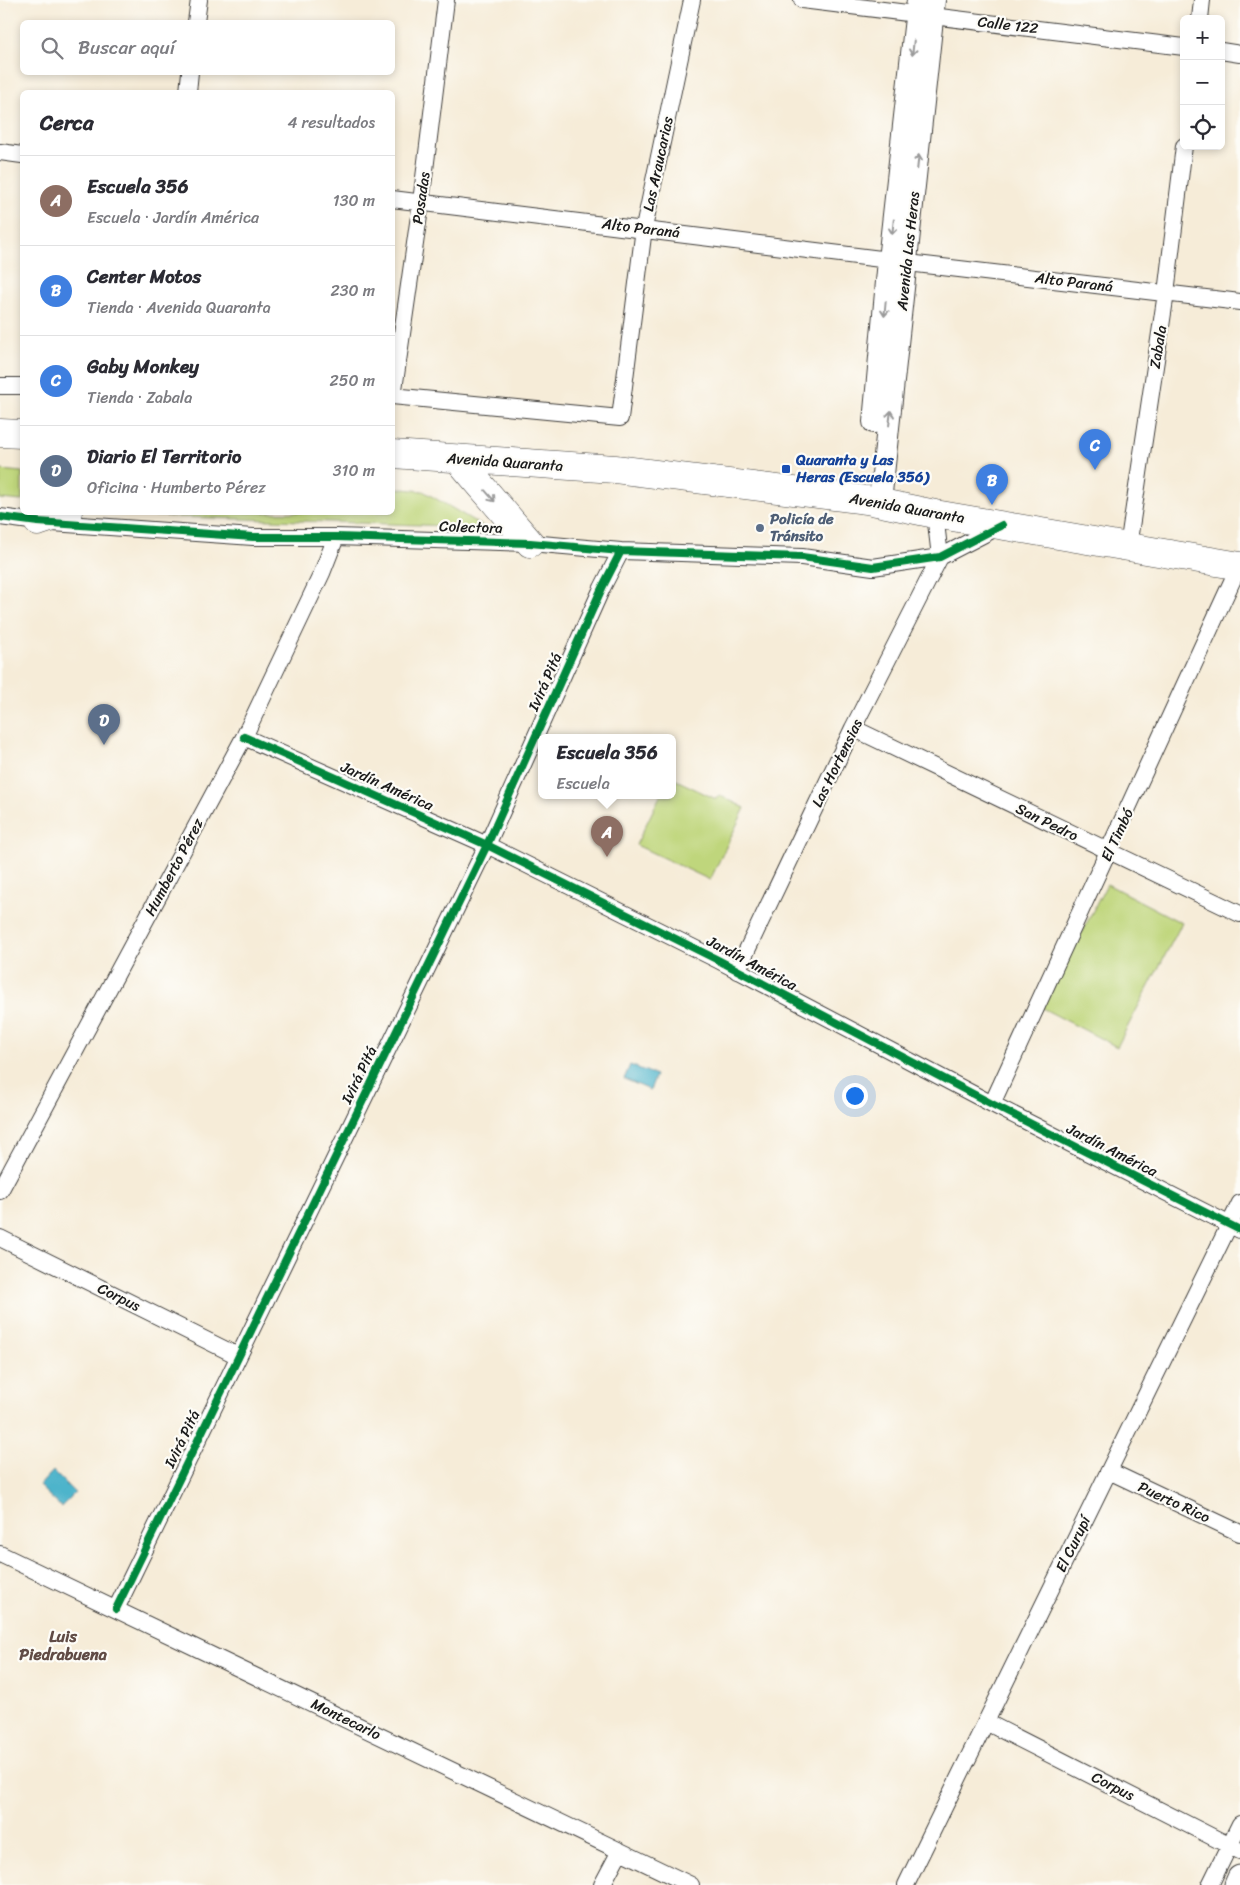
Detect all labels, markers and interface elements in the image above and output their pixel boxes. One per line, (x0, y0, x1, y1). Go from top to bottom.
street label: Calle 122 (976, 8, 1040, 42)
map controls (1180, 15, 1225, 150)
button: + (1180, 15, 1225, 60)
search box (20, 20, 395, 75)
text: Buscar aquí (78, 31, 175, 64)
icon: search (38, 34, 66, 62)
one-way arrow (908, 40, 918, 56)
button: − (1180, 60, 1225, 105)
text: Cerca (40, 104, 94, 142)
button: locate (1180, 105, 1225, 150)
text: 4 resultados (287, 108, 375, 137)
street label: Las Araucarias (635, 114, 681, 214)
one-way arrow (913, 154, 923, 170)
street label: Posadas (404, 169, 438, 226)
text: Escuela 356 (87, 170, 188, 203)
text: A (51, 186, 61, 215)
text: 130 m (333, 186, 375, 215)
street label: Avenida Las Heras (889, 189, 927, 313)
text: Escuela · Jardín América (87, 203, 259, 232)
street label: Alto Paraná (600, 210, 682, 246)
one-way arrow (888, 219, 898, 235)
text: Center Motos (87, 260, 201, 293)
street label: Alto Paraná (1033, 264, 1115, 300)
text: B (51, 276, 61, 305)
text: 230 m (330, 276, 375, 305)
text: Tienda · Avenida Quaranta (87, 293, 271, 322)
one-way arrow (880, 301, 890, 317)
street label: Zabala (1142, 323, 1174, 370)
text: Gaby Monkey (87, 350, 199, 383)
text: C (51, 366, 61, 395)
text: 250 m (329, 366, 375, 395)
text: Tienda · Zabala (87, 383, 192, 412)
one-way arrow (885, 411, 895, 427)
pin: C (1079, 429, 1111, 470)
text: Diario El Territorio (87, 440, 242, 473)
street label: Avenida Quaranta (445, 445, 565, 479)
place label: Quaranta y Las Heras (Escuela 356) (795, 447, 930, 490)
text: D (51, 456, 61, 485)
text: 310 m (333, 456, 375, 485)
marker: Quaranta y Las Heras (Escuela 356) (780, 463, 792, 475)
pin: B (976, 464, 1008, 505)
text: Oficina · Humberto Pérez (87, 473, 266, 502)
street label: Avenida Quaranta (846, 485, 967, 531)
one-way arrow (484, 489, 495, 502)
place label: Policía de Tránsito (770, 506, 834, 549)
street label: Colectora (439, 513, 504, 541)
marker: Policía de Tránsito (754, 522, 766, 534)
street label: Ivirá Pitá (520, 648, 570, 716)
pin: D (88, 704, 120, 745)
street label: Las Hortensias (804, 714, 870, 812)
popup (538, 734, 676, 799)
text: Escuela 356 (556, 736, 658, 769)
street label: Jardín América (335, 754, 438, 818)
text: Escuela (556, 769, 610, 798)
street label: San Pedro (1011, 796, 1083, 849)
street label: El Timbó (1093, 804, 1141, 866)
street label: Humberto Pérez (137, 813, 211, 921)
pin: A (591, 816, 623, 857)
street label: Jardín América (701, 928, 802, 998)
street label: Ivirá Pitá (333, 1041, 384, 1109)
your location (842, 1083, 868, 1109)
street label: Jardín América (1061, 1115, 1163, 1184)
street label: Corpus (93, 1275, 146, 1319)
street label: Ivirá Pitá (156, 1405, 207, 1473)
street label: Puerto Rico (1133, 1474, 1215, 1530)
street label: El Curupí (1048, 1510, 1099, 1577)
district label: Luis Piedrabuena (19, 1622, 108, 1669)
street label: Montecarlo (306, 1691, 386, 1747)
street label: Corpus (1087, 1764, 1140, 1808)

